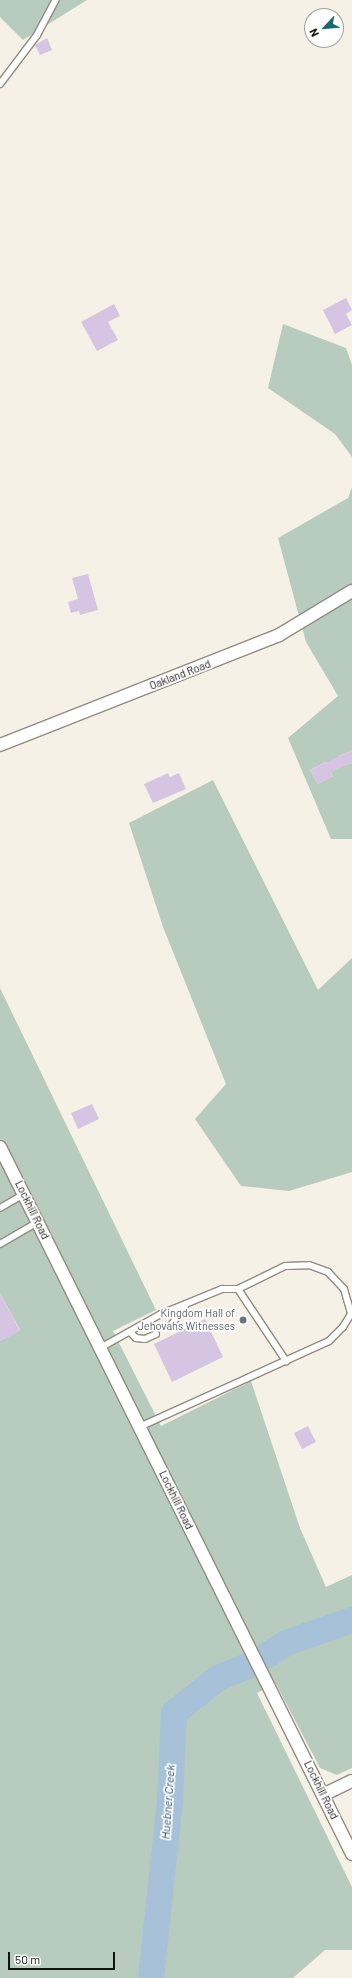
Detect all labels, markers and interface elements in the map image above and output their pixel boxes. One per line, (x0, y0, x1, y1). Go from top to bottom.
north arrow (304, 8, 344, 48)
text: N (306, 27, 321, 39)
street label: Oakland Road (148, 657, 212, 693)
street label: Lockhill Road (12, 1178, 52, 1242)
place label: Kingdom Hall of Jehovahs Witnesses (137, 1307, 235, 1333)
marker: Kingdom Hall of Jehovahs Witnesses (238, 1315, 248, 1325)
street label: Lockhill Road (156, 1468, 196, 1532)
street label: Lockhill Road (301, 1758, 341, 1822)
water label: Huebner Creek (158, 1764, 178, 1840)
scale bar (10, 1944, 117, 1970)
text: 50 m (15, 1952, 40, 1966)

